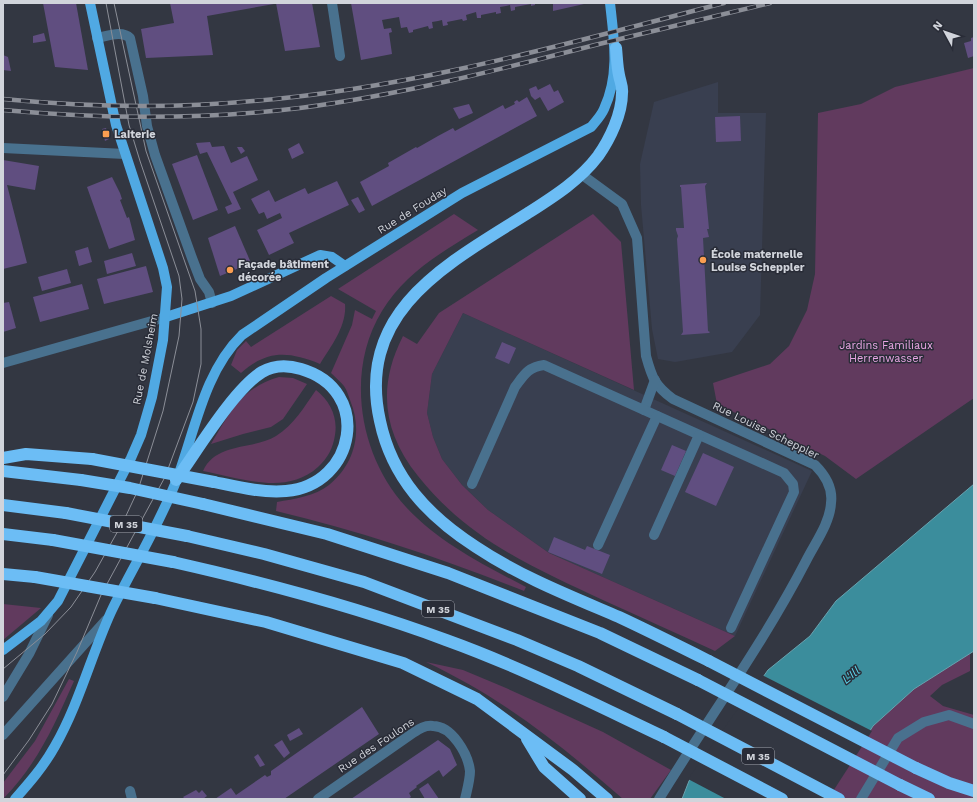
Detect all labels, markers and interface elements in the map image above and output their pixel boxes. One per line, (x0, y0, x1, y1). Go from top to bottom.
north arrow (925, 12, 965, 52)
text: N (930, 19, 945, 33)
place label: Laiterie (114, 128, 156, 141)
marker: Laiterie (101, 129, 111, 139)
street label: Rue de Fouday (375, 184, 450, 237)
place label: École maternelle Louise Scheppler (711, 248, 805, 274)
marker: École maternelle Louise Scheppler (698, 255, 708, 265)
place label: Façade bâtiment décorée (238, 258, 329, 284)
marker: Façade bâtiment décorée (225, 265, 235, 275)
street label: Rue de Molsheim (130, 312, 161, 406)
park label: Jardins Familiaux Herrenwasser (839, 339, 933, 365)
street label: Rue Louise Scheppler (710, 399, 822, 462)
road number: M 35 (110, 516, 142, 532)
road number: M 35 (422, 601, 454, 617)
water label: L'Ill (839, 663, 863, 686)
street label: Rue des Foulons (336, 715, 417, 776)
road number: M 35 (742, 748, 774, 764)

